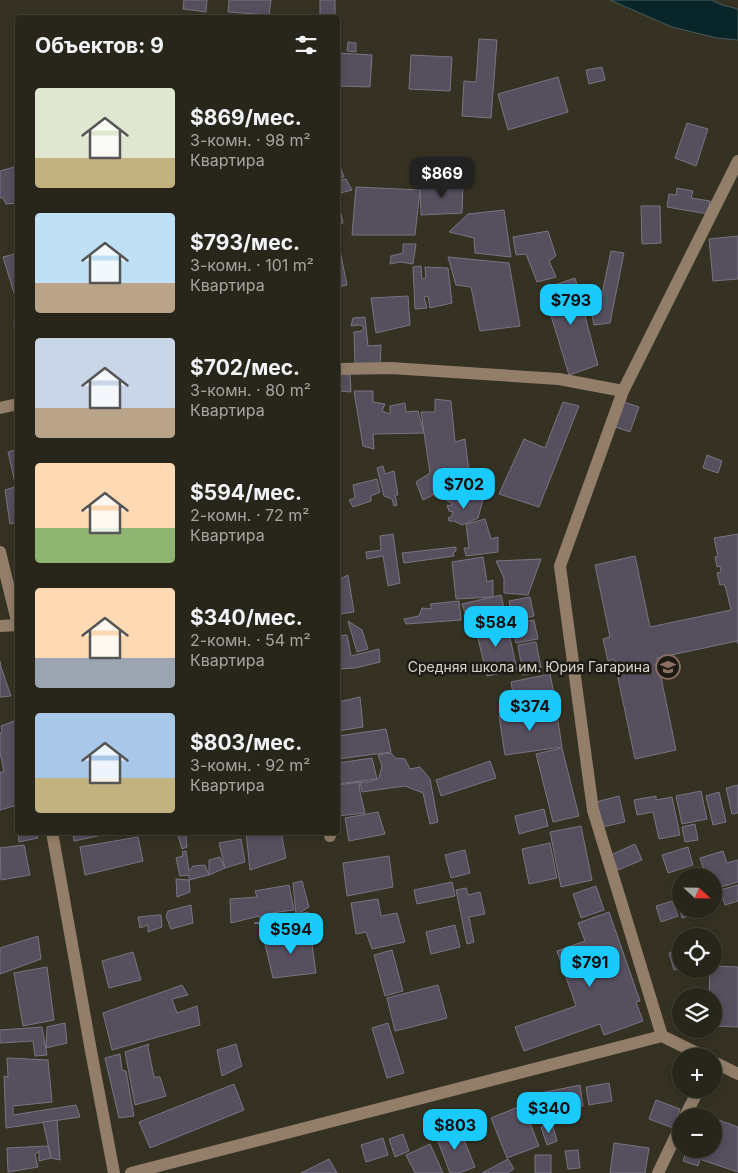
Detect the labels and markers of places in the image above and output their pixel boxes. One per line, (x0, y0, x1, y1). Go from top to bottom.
pin: $869 (412, 156, 472, 199)
pin: $793 (541, 284, 601, 326)
pin: $702 (434, 468, 494, 510)
pin: $584 (466, 606, 526, 648)
school or university icon: Средняя школа им. Юрия Гагарина (655, 654, 681, 680)
place label: Средняя школа им. Юрия Гагарина (408, 658, 650, 675)
pin: $374 (500, 690, 560, 732)
pin: $594 (261, 912, 321, 955)
pin: $791 (560, 946, 620, 988)
pin: $340 (519, 1092, 579, 1134)
pin: $803 (425, 1108, 485, 1151)

